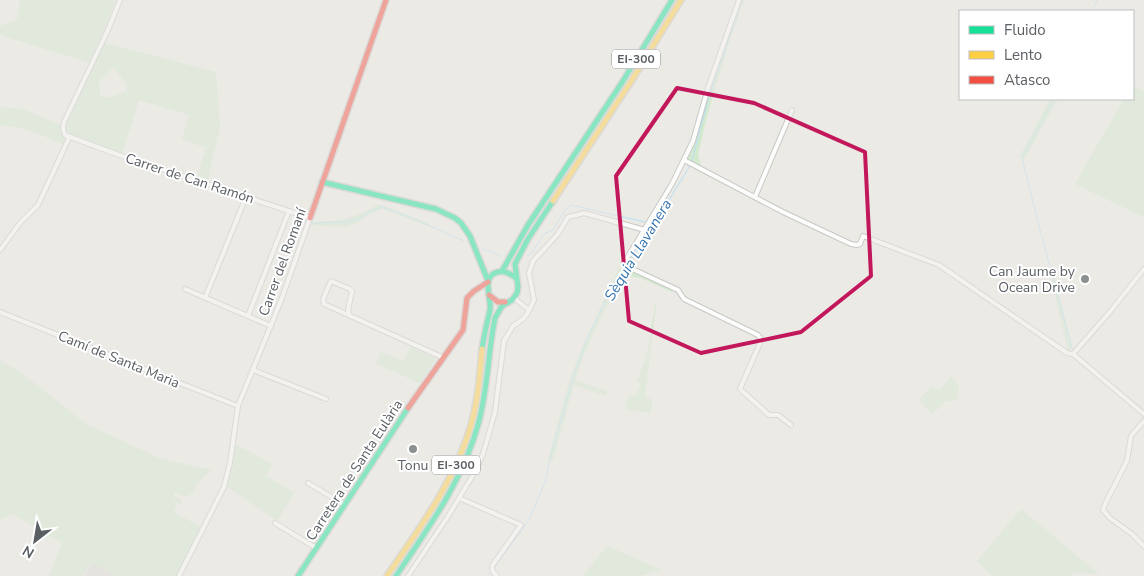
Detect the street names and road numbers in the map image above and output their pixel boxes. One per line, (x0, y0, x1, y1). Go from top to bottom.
road number: EI-300 (612, 50, 660, 68)
street label: Carrer de Can Ramón (123, 149, 257, 208)
street label: Carrer del Romaní (254, 205, 311, 319)
street label: Camí de Santa Maria (55, 326, 182, 393)
street label: Carretera de Santa Eulària (302, 396, 407, 544)
road number: EI-300 (432, 456, 480, 474)

